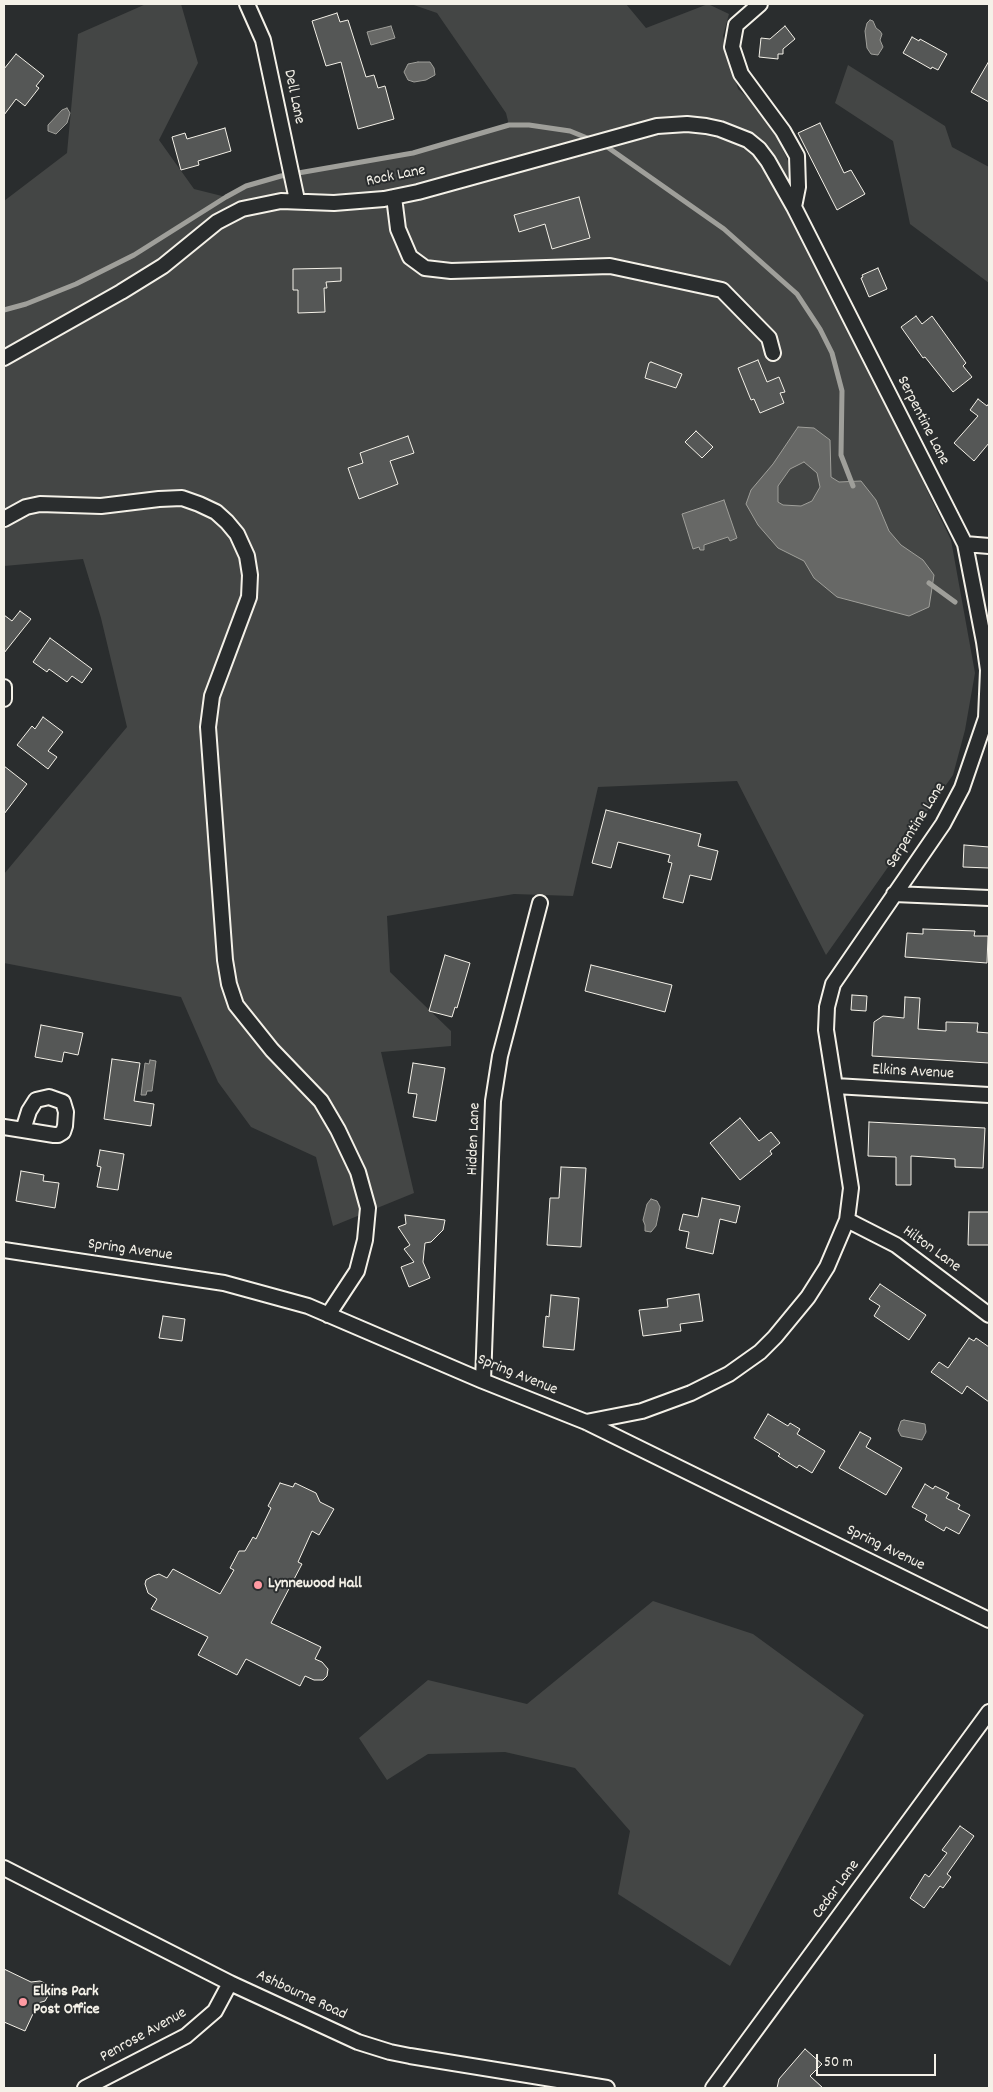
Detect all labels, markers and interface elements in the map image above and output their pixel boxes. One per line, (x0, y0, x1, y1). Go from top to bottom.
street label: Dell Lane (278, 68, 308, 126)
street label: Rock Lane (365, 162, 427, 192)
street label: Serpentine Lane (891, 373, 953, 469)
street label: Serpentine Lane (883, 780, 951, 872)
street label: Elkins Avenue (871, 1061, 955, 1085)
street label: Hidden Lane (464, 1102, 486, 1176)
street label: Hilton Lane (898, 1222, 964, 1278)
street label: Spring Avenue (87, 1236, 173, 1266)
street label: Spring Avenue (474, 1351, 560, 1401)
street label: Spring Avenue (843, 1522, 927, 1576)
place label: Lynnewood Hall (268, 1575, 362, 1595)
marker: Lynnewood Hall (252, 1579, 264, 1591)
street label: Cedar Lane (809, 1857, 865, 1923)
street label: Ashbourne Road (253, 1967, 349, 2025)
place label: Elkins Park Post Office (33, 1983, 100, 2021)
marker: Elkins Park Post Office (17, 1996, 29, 2008)
street label: Penrose Avenue (97, 2004, 191, 2068)
scale bar (818, 2044, 938, 2076)
text: 50 m (824, 2052, 853, 2074)

